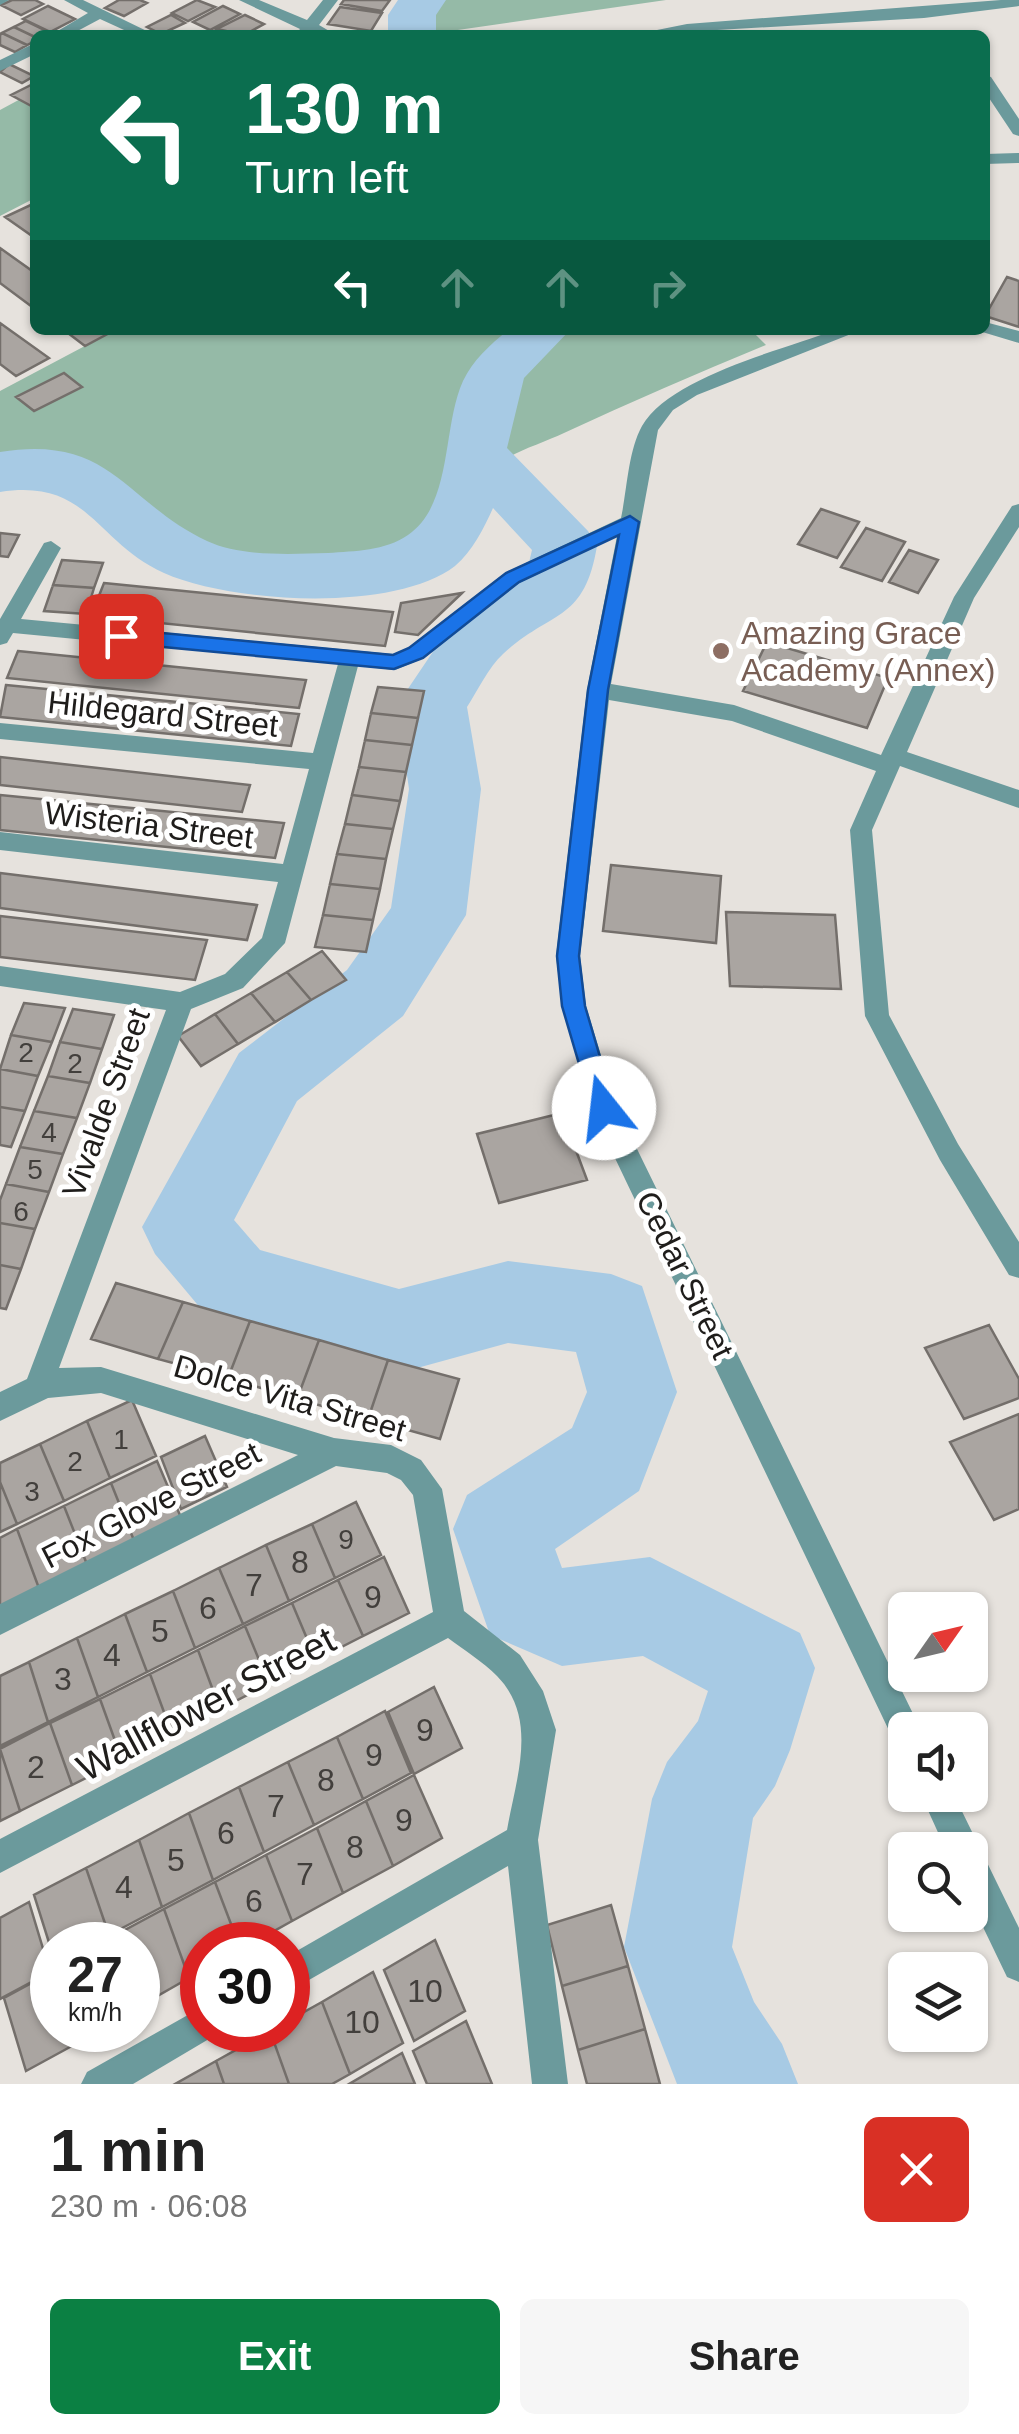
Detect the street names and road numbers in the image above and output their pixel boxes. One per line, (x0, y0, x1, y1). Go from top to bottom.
street label: Hildegard Street (46, 684, 280, 744)
street label: Wisteria Street (43, 794, 255, 856)
street label: Vivalde Street (55, 1003, 157, 1202)
street label: Cedar Street (629, 1186, 741, 1365)
street label: Dolce Vita Street (170, 1348, 410, 1448)
street label: Fox Glove Street (36, 1434, 266, 1576)
street label: Wallflower Street (70, 1618, 342, 1790)

